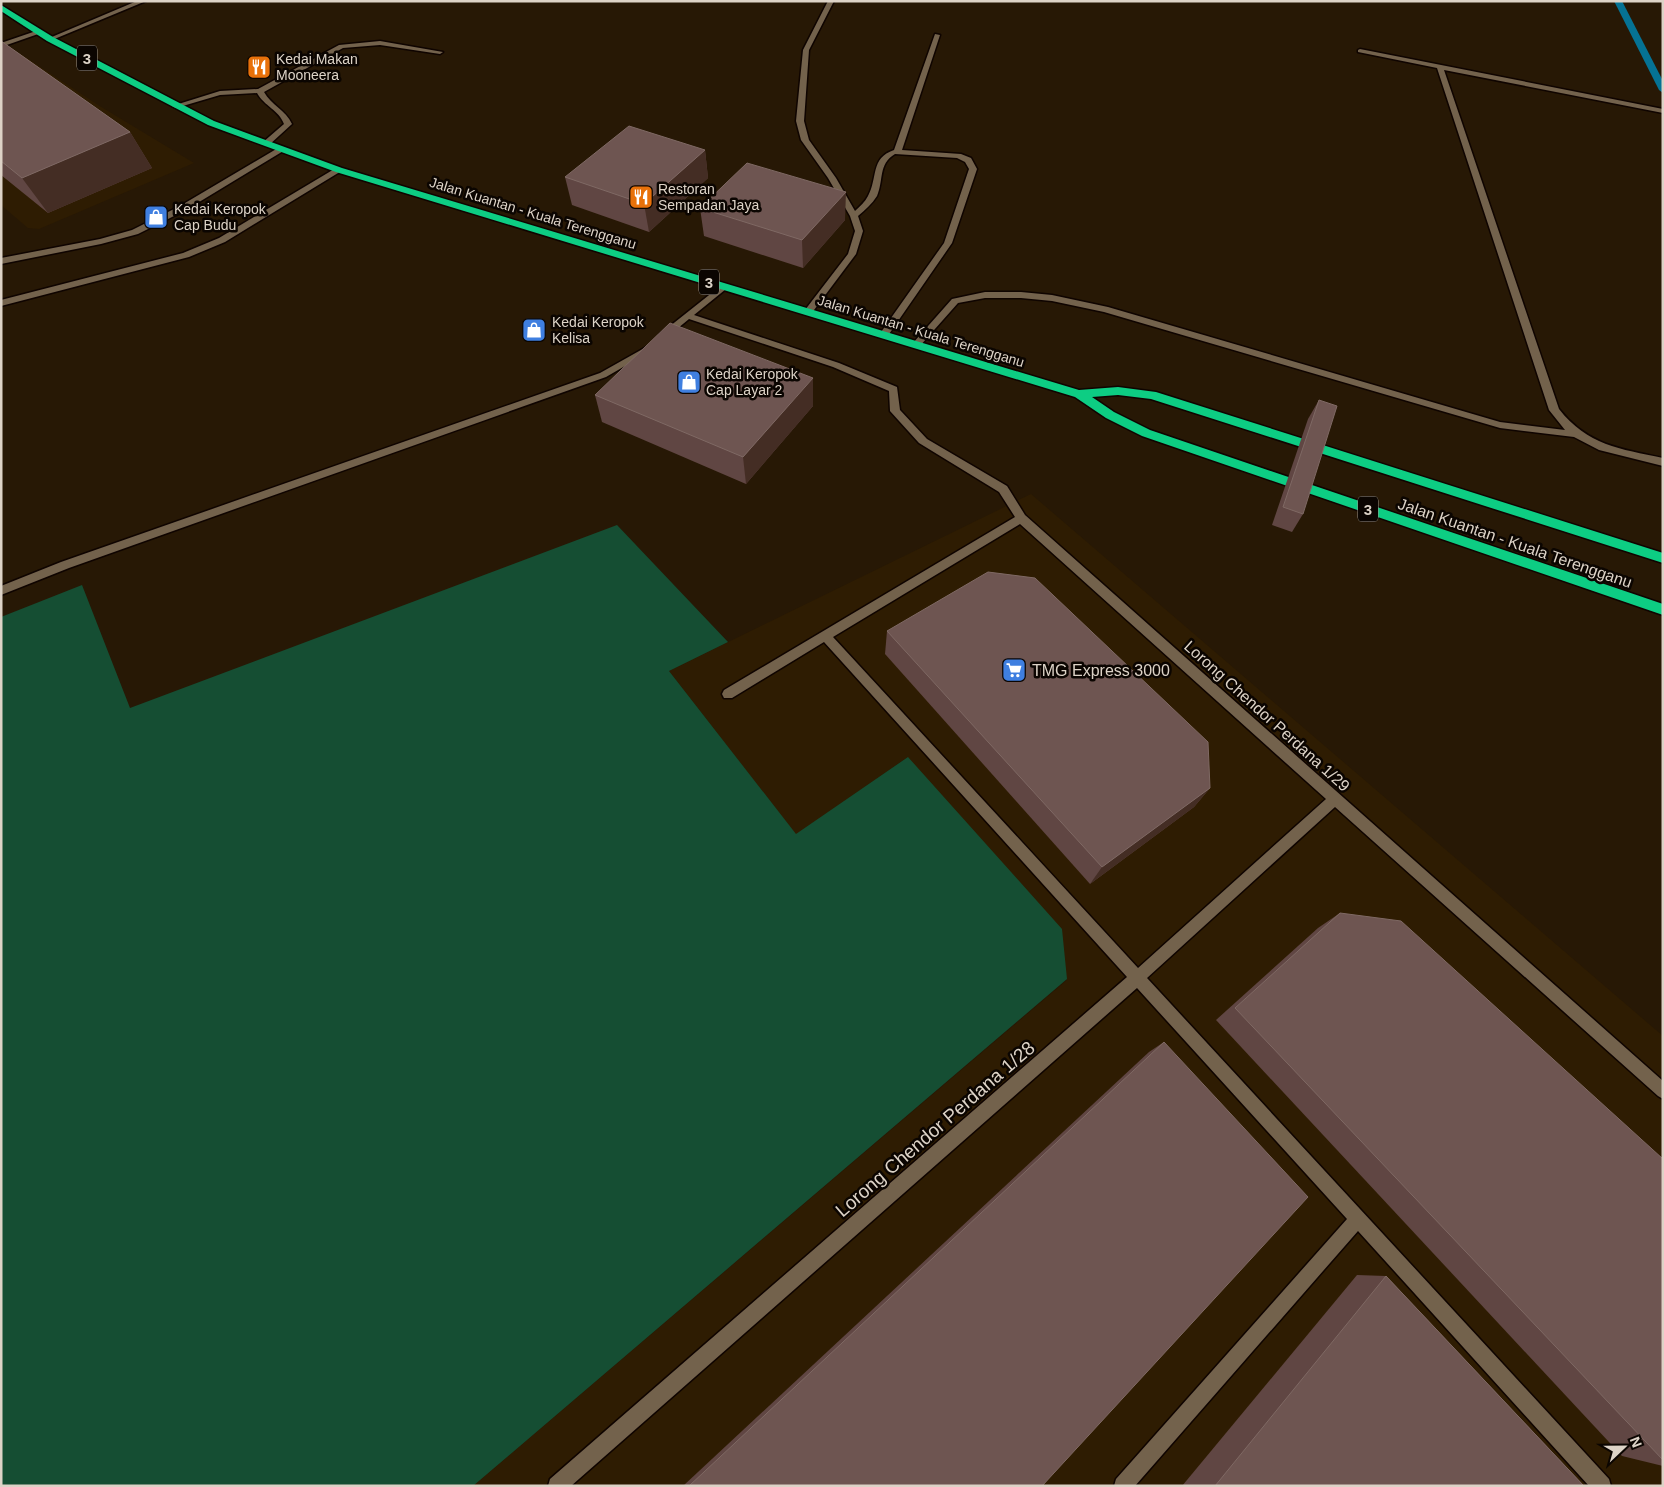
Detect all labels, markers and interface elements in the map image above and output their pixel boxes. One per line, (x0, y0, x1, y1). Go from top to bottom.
road number: 3 (77, 46, 97, 70)
place label: Kedai Makan Mooneera (276, 51, 358, 83)
restaurant icon: Kedai Makan Mooneera (246, 54, 272, 80)
street label: Jalan Kuantan - Kuala Terengganu (428, 174, 638, 252)
place label: Restoran Sempadan Jaya (658, 181, 759, 213)
restaurant icon: Restoran Sempadan Jaya (628, 184, 654, 210)
place label: Kedai Keropok Cap Budu (174, 201, 267, 233)
shop icon: Kedai Keropok Cap Budu (143, 204, 169, 230)
road number: 3 (699, 270, 719, 294)
street label: Jalan Kuantan - Kuala Terengganu (816, 292, 1026, 370)
place label: Kedai Keropok Kelisa (552, 314, 645, 346)
shop icon: Kedai Keropok Kelisa (521, 317, 547, 343)
place label: Kedai Keropok Cap Layar 2 (706, 366, 799, 398)
shop icon: Kedai Keropok Cap Layar 2 (676, 369, 702, 395)
street label: Jalan Kuantan - Kuala Terengganu (1396, 495, 1634, 591)
road number: 3 (1358, 496, 1378, 522)
street label: Lorong Chendor Perdana 1/29 (1181, 637, 1353, 795)
supermarket icon: TMG Express 3000 (1001, 657, 1027, 683)
place label: TMG Express 3000 (1032, 662, 1170, 679)
street label: Lorong Chendor Perdana 1/28 (831, 1037, 1039, 1221)
north arrow (1599, 1422, 1649, 1472)
text: N (1627, 1434, 1645, 1450)

